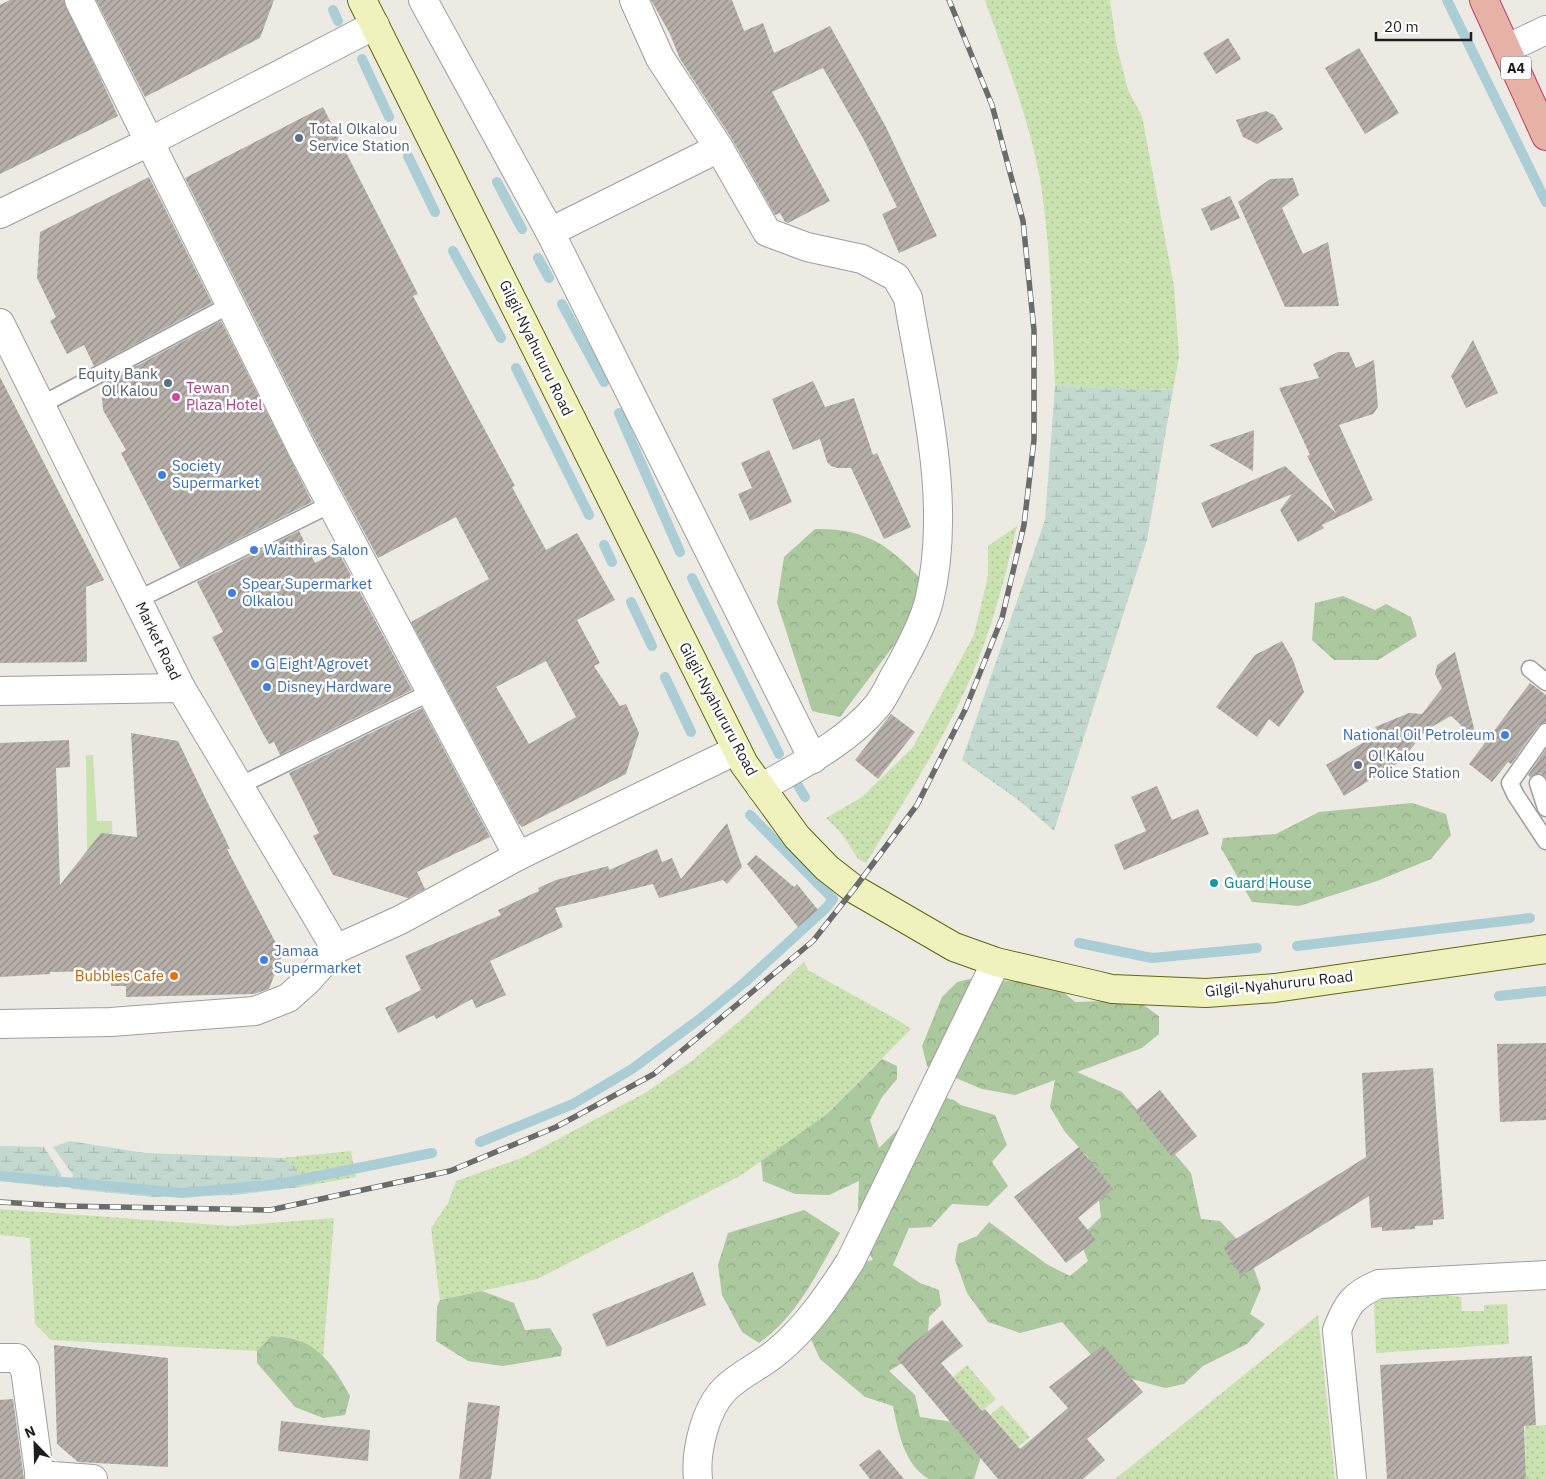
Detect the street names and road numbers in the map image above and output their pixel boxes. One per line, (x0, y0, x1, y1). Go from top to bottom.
road number: A4 (1501, 56, 1531, 80)
street label: Gilgil-Nyahururu Road (495, 277, 578, 419)
street label: Market Road (131, 598, 186, 683)
street label: Gilgil-Nyahururu Road (675, 639, 762, 779)
street label: Gilgil-Nyahururu Road (1204, 966, 1354, 1001)

